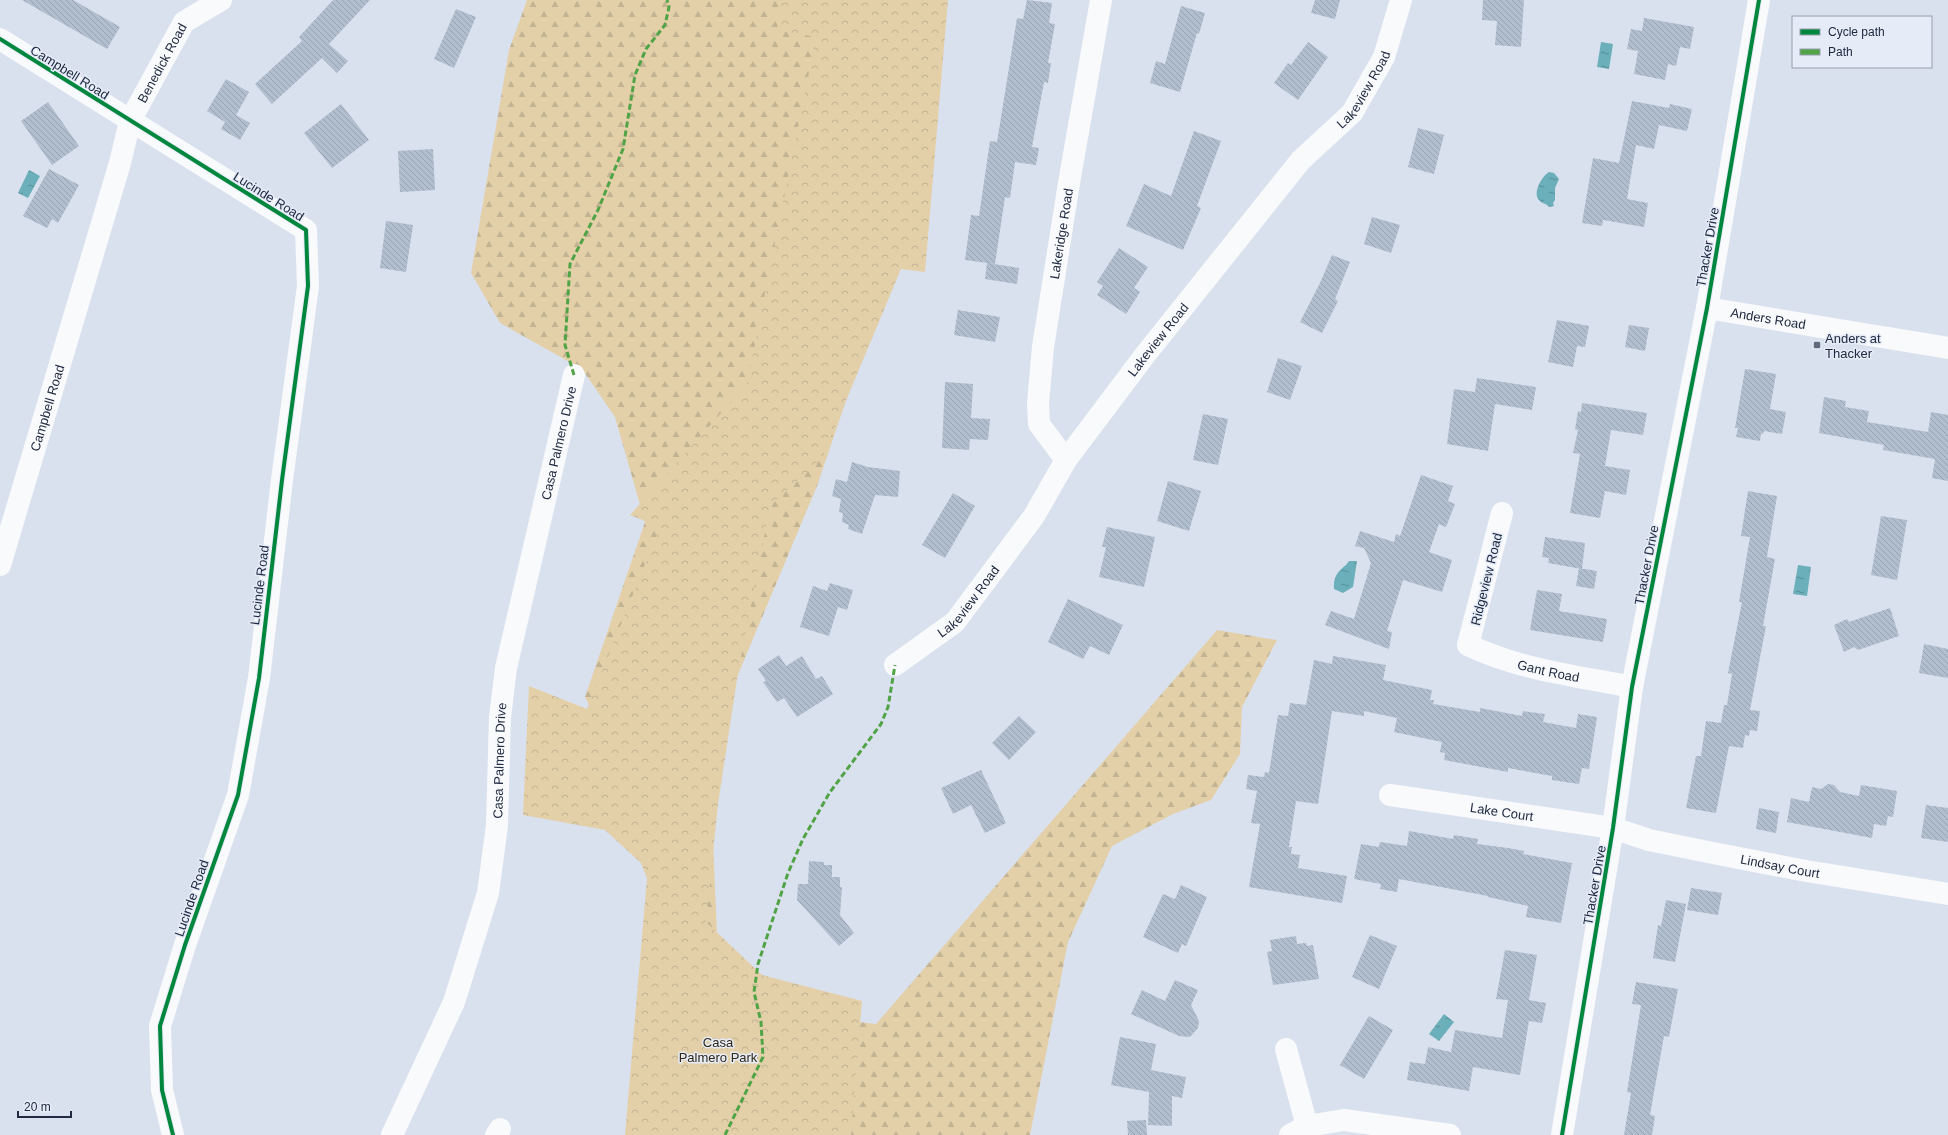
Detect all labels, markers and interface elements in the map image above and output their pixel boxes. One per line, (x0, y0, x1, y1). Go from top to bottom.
legend (1792, 16, 1932, 68)
street label: Benedick Road (134, 21, 190, 105)
text: Cycle path (1828, 25, 1885, 39)
street label: Campbell Road (28, 42, 112, 103)
text: Path (1828, 45, 1853, 59)
street label: Lakeview Road (1334, 49, 1393, 131)
street label: Lucinde Road (231, 169, 307, 224)
street label: Lakeridge Road (1047, 187, 1076, 280)
street label: Thacker Drive (1693, 206, 1722, 288)
street label: Lakeview Road (1125, 300, 1192, 379)
street label: Anders Road (1729, 305, 1807, 332)
place label: Anders at Thacker (1825, 331, 1881, 361)
marker: Anders at Thacker (1812, 340, 1822, 350)
street label: Campbell Road (27, 363, 67, 453)
street label: Casa Palmero Drive (538, 385, 579, 501)
street label: Thacker Drive (1631, 524, 1662, 606)
street label: Ridgeview Road (1468, 531, 1505, 627)
street label: Lucinde Road (247, 544, 272, 626)
street label: Lakeview Road (934, 563, 1002, 640)
street label: Gant Road (1516, 657, 1581, 685)
street label: Casa Palmero Drive (490, 702, 510, 819)
street label: Lake Court (1469, 800, 1535, 824)
street label: Thacker Drive (1580, 844, 1609, 926)
street label: Lindsay Court (1739, 851, 1821, 881)
street label: Lucinde Road (171, 858, 212, 939)
park label: Casa Palmero Park (679, 1035, 758, 1065)
scale bar (18, 1093, 71, 1119)
text: 20 m (24, 1100, 51, 1114)

